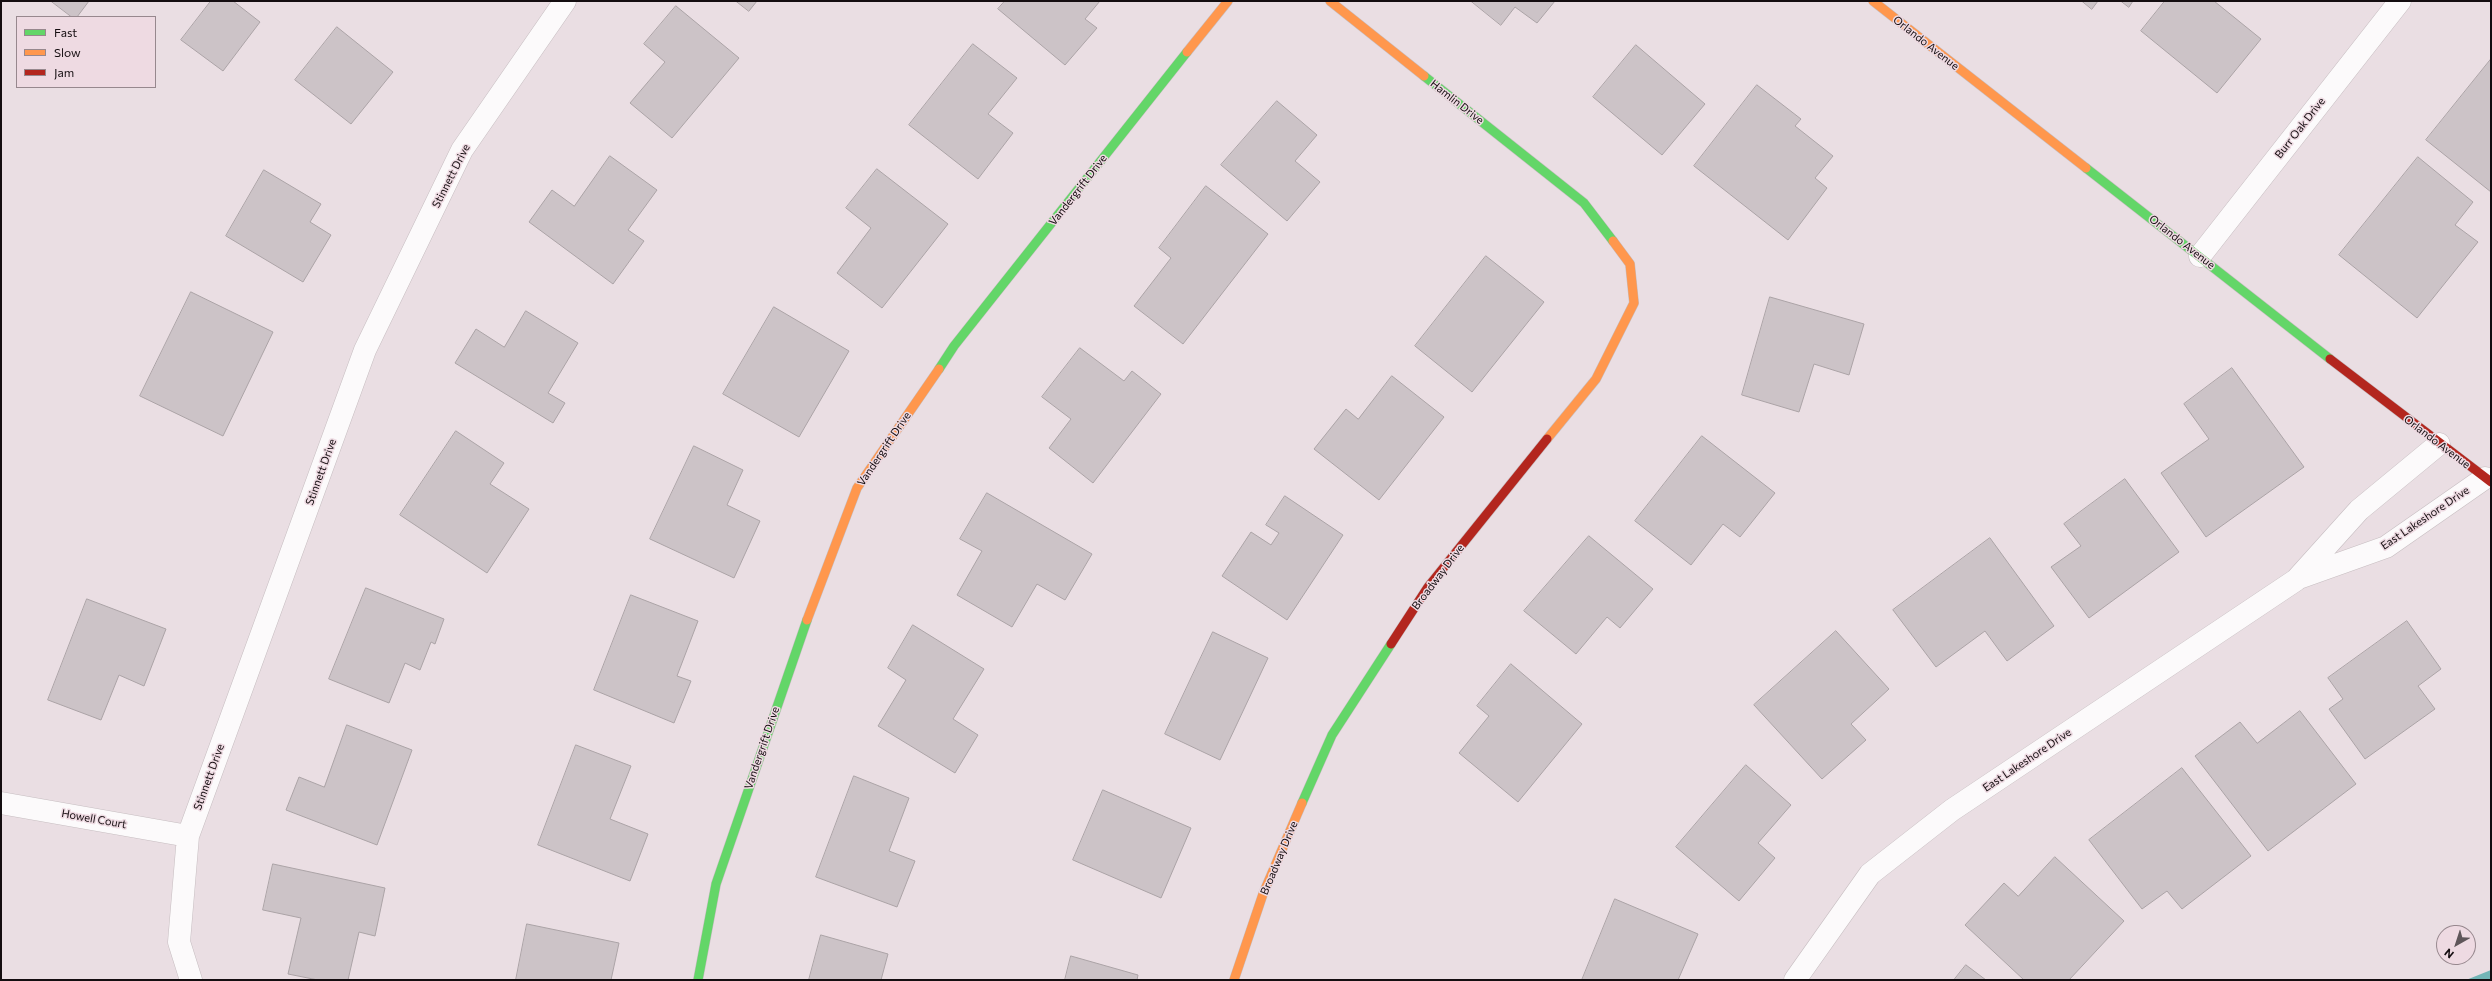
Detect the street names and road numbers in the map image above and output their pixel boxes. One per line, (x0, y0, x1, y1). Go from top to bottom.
street label: Orlando Avenue (1890, 13, 1962, 73)
street label: Hamlin Drive (1428, 77, 1486, 127)
street label: Burr Oak Drive (2272, 95, 2328, 161)
street label: Stinnett Drive (429, 142, 473, 210)
street label: Vandergrift Drive (1046, 152, 1110, 228)
street label: Orlando Avenue (2146, 212, 2218, 272)
street label: Vandergrift Drive (854, 410, 914, 488)
street label: Orlando Avenue (2401, 413, 2473, 471)
street label: Stinnett Drive (303, 437, 339, 507)
street label: East Lakeshore Drive (2378, 483, 2472, 553)
street label: Broadway Drive (1409, 542, 1467, 612)
street label: Vandergrift Drive (742, 705, 782, 791)
street label: East Lakeshore Drive (1980, 725, 2074, 795)
street label: Stinnett Drive (191, 742, 227, 812)
street label: Howell Court (60, 807, 128, 831)
street label: Broadway Drive (1258, 819, 1300, 897)

